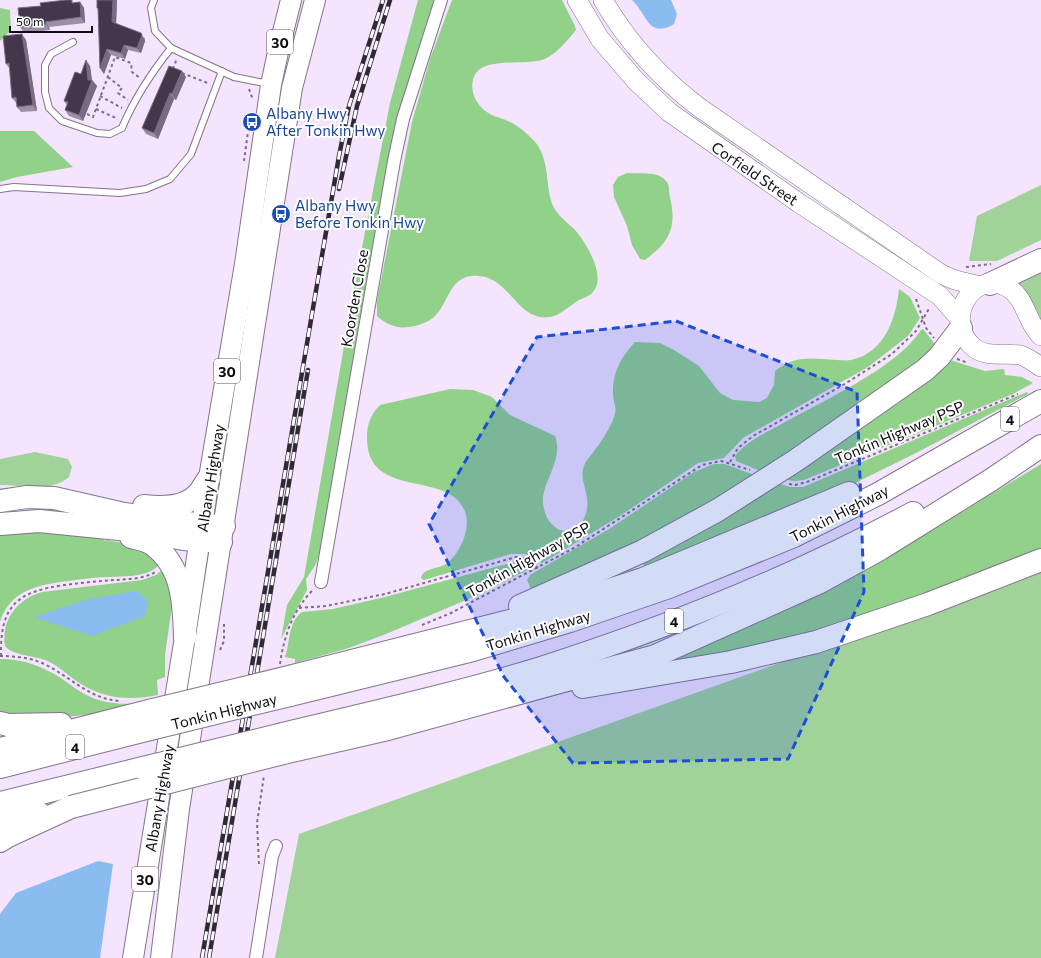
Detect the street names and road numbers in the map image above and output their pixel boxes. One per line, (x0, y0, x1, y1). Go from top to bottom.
road number: 30 (267, 30, 293, 54)
street label: Corfield Street (708, 137, 802, 209)
street label: Koorden Close (337, 248, 371, 348)
road number: 30 (214, 359, 240, 383)
street label: Tonkin Highway PSP (832, 397, 966, 467)
road number: 4 (1001, 407, 1019, 431)
street label: Albany Highway (193, 423, 227, 533)
street label: Tonkin Highway (787, 480, 892, 546)
street label: Tonkin Highway PSP (463, 517, 593, 601)
street label: Tonkin Highway (484, 605, 593, 654)
road number: 4 (665, 609, 683, 633)
street label: Tonkin Highway (169, 689, 279, 733)
road number: 4 (66, 735, 84, 759)
street label: Albany Highway (141, 743, 177, 853)
road number: 30 (132, 867, 158, 891)

